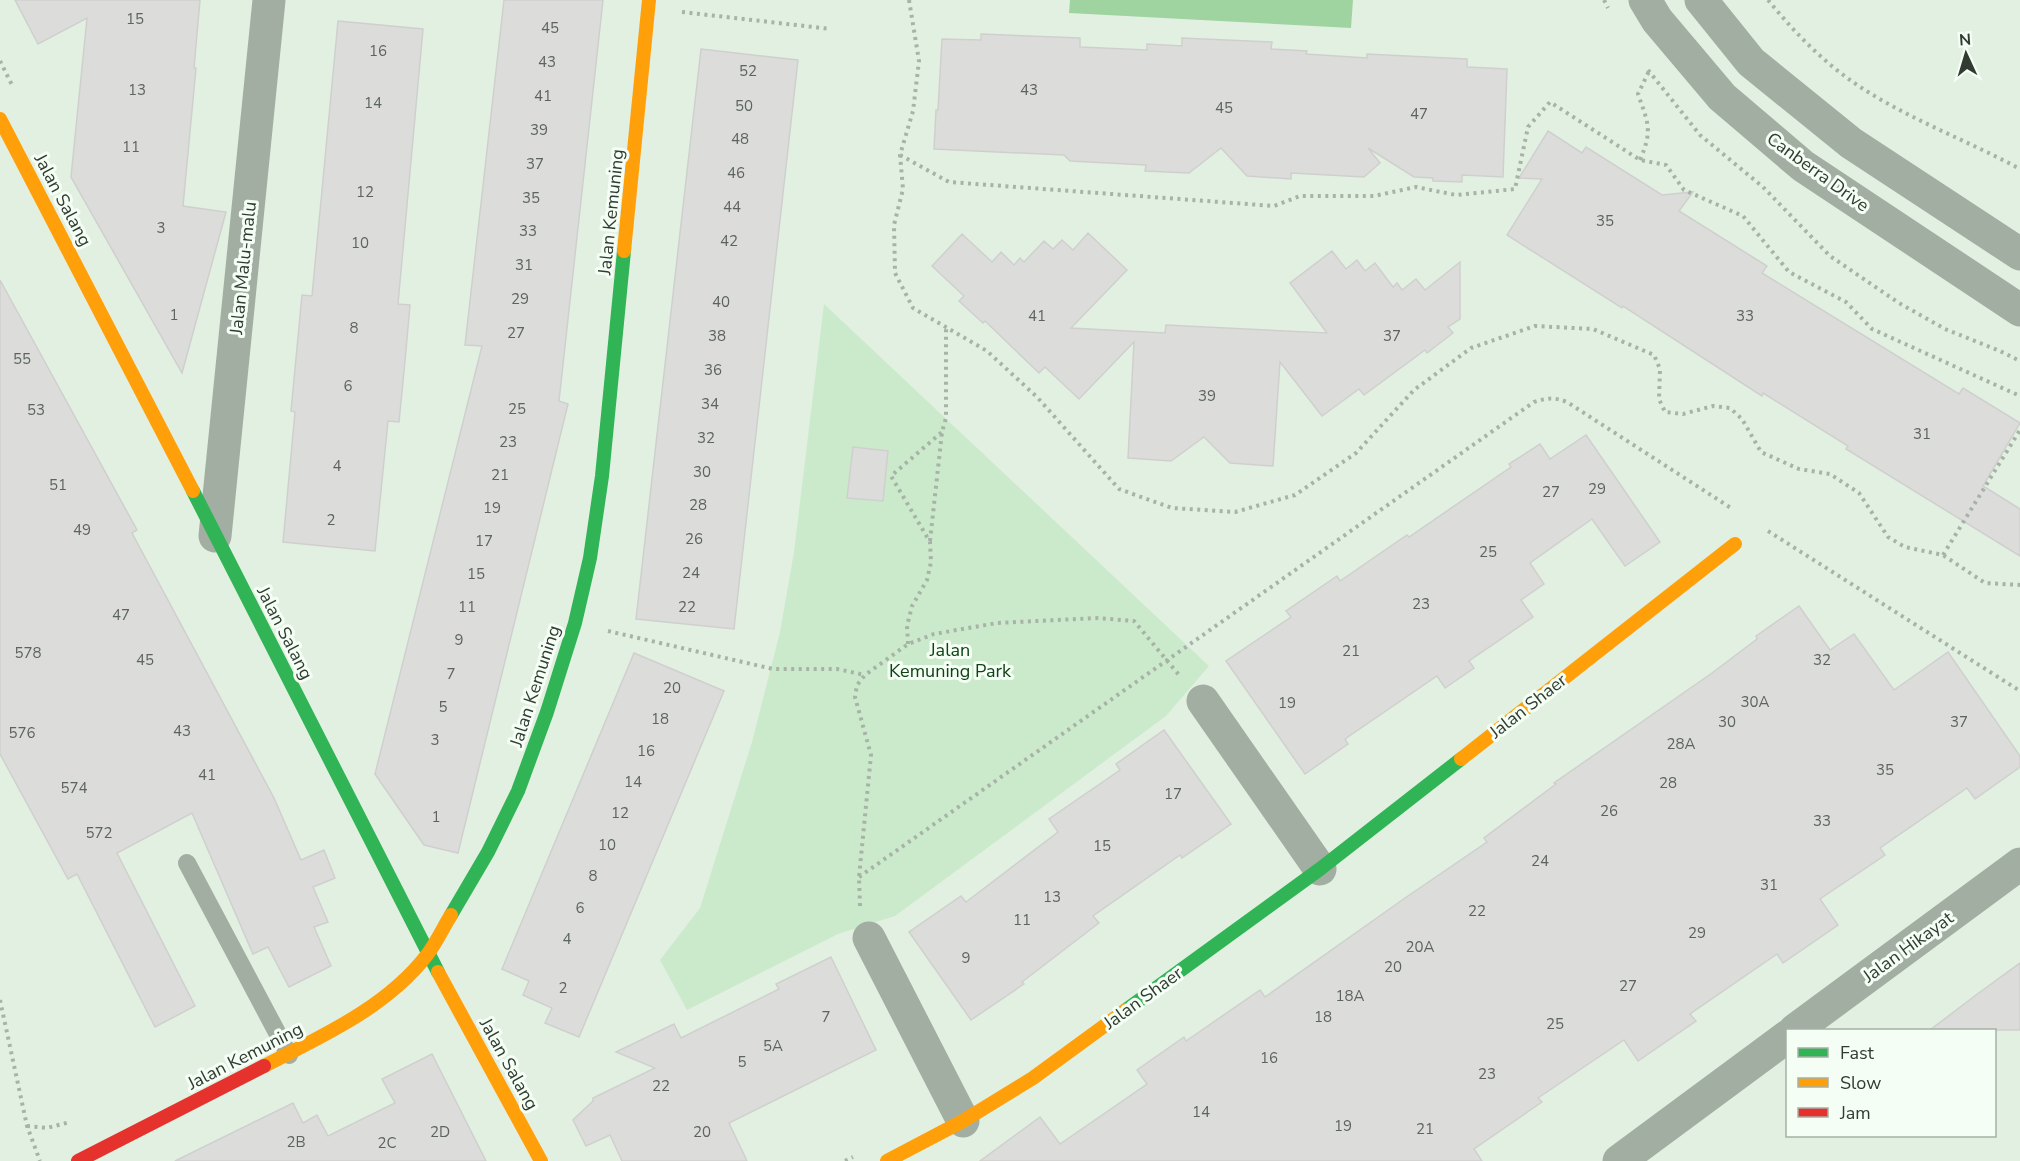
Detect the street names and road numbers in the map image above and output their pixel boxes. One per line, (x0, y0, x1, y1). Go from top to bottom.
street label: Canberra Drive (1762, 127, 1874, 217)
street label: Jalan Kemuning (592, 148, 630, 277)
street label: Jalan Salang (28, 149, 97, 250)
street label: Jalan Malu-malu (224, 200, 262, 337)
street label: Jalan Salang (251, 582, 319, 684)
street label: Jalan Kemuning (504, 622, 566, 751)
street label: Jalan Shaer (1484, 668, 1572, 744)
street label: Jalan Hikayat (1857, 906, 1959, 989)
street label: Jalan Shaer (1098, 961, 1188, 1035)
street label: Jalan Salang (473, 1013, 544, 1114)
street label: Jalan Kemuning (182, 1017, 307, 1096)

